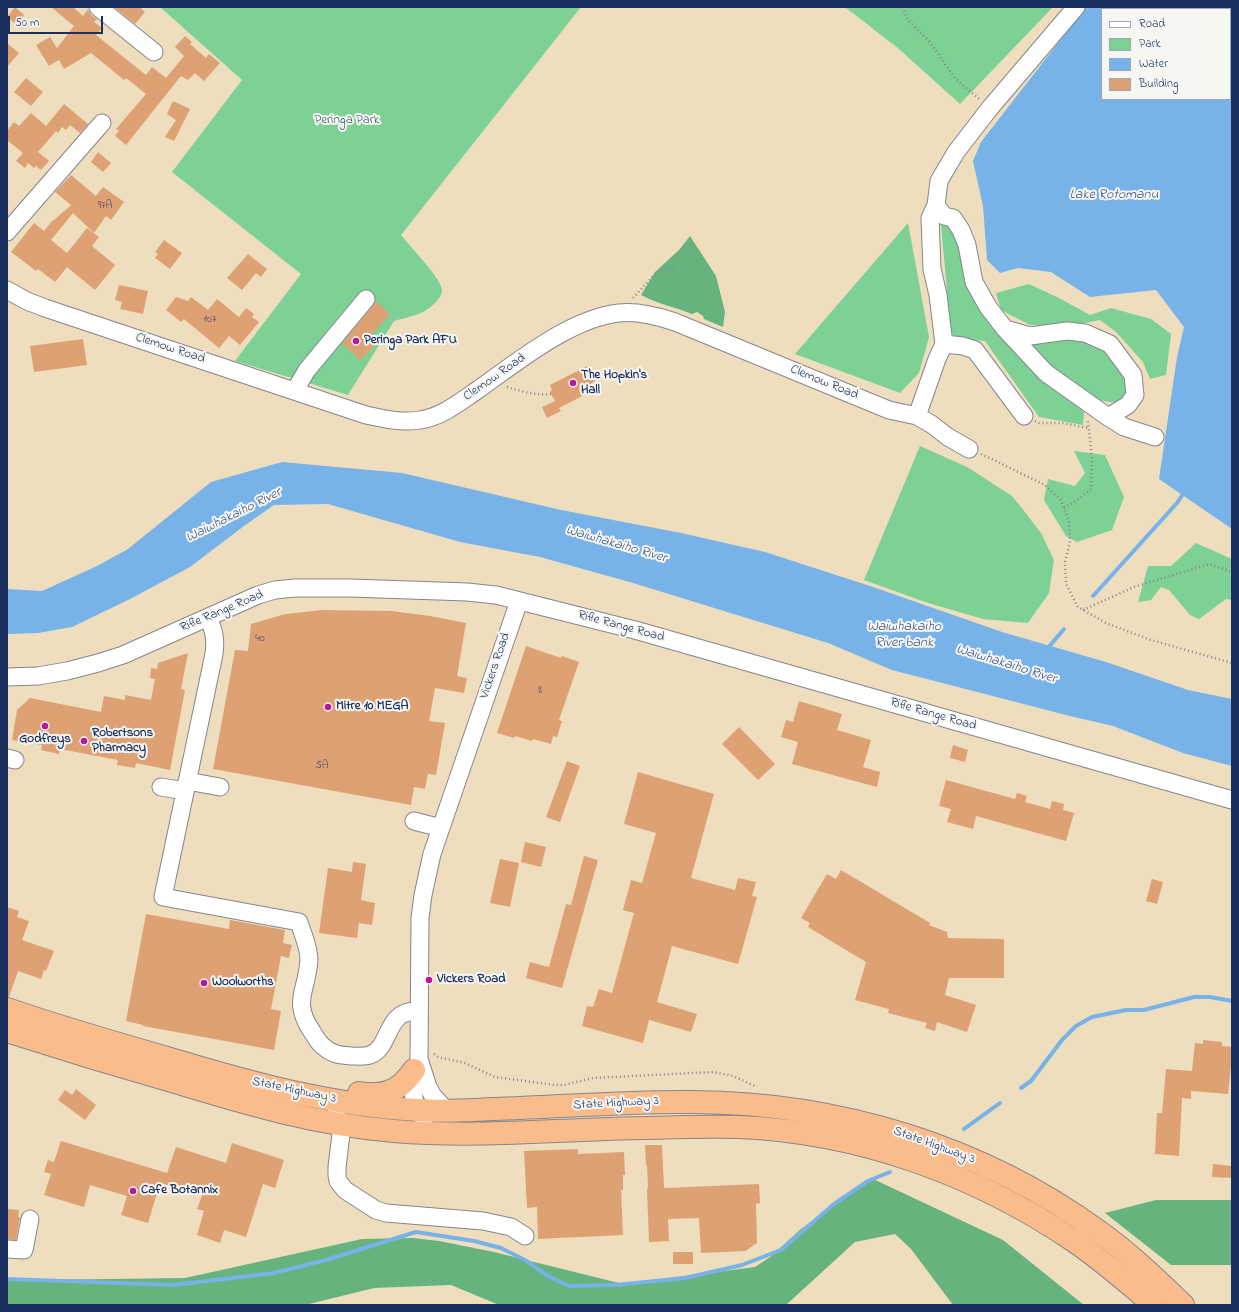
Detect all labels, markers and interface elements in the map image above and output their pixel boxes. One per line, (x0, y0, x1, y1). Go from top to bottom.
scale bar (10, 8, 105, 34)
legend (1101, 8, 1231, 100)
text: 50 m (15, 14, 39, 32)
text: Road (1139, 15, 1165, 33)
text: Park (1139, 35, 1161, 53)
text: Water (1139, 55, 1168, 73)
text: Building (1139, 75, 1178, 93)
park label: Peringa Park (315, 113, 379, 129)
water label: Lake Rotomanu (1070, 188, 1158, 204)
house number: 97A (98, 199, 112, 213)
house number: 107 (204, 313, 216, 327)
street label: Clemow Road (133, 330, 207, 368)
place label: Peringa Park AFU (364, 333, 457, 349)
marker: Peringa Park AFU (351, 336, 361, 346)
street label: Clemow Road (461, 351, 529, 405)
street label: Clemow Road (788, 362, 860, 404)
place label: The Hopkin's Hall (581, 368, 647, 399)
marker: The Hopkin's Hall (568, 378, 578, 388)
water label: Waiwhakaiho River (184, 485, 284, 547)
water label: Waiwhakaiho River (564, 523, 668, 567)
street label: Rifle Range Road (178, 587, 266, 637)
street label: Rifle Range Road (576, 608, 666, 646)
water label: Waiwhakaiho River bank (867, 620, 941, 652)
street label: Vickers Road (477, 631, 515, 701)
house number: 40 (255, 632, 265, 646)
water label: Waiwhakaiho River (954, 642, 1058, 688)
house number: 8 (538, 684, 542, 698)
street label: Rifle Range Road (888, 695, 978, 735)
place label: Mitre 10 MEGA (336, 699, 409, 715)
marker: Mitre 10 MEGA (323, 702, 333, 712)
marker: Godfreys (40, 721, 50, 731)
place label: Robertsons Pharmacy (92, 726, 153, 757)
place label: Godfreys (19, 732, 71, 748)
marker: Robertsons Pharmacy (79, 736, 89, 746)
house number: 5A (315, 759, 329, 773)
place label: Vickers Road (437, 972, 506, 988)
place label: Woolworths (212, 975, 274, 991)
marker: Vickers Road (424, 975, 434, 985)
marker: Woolworths (199, 978, 209, 988)
street label: State Highway 3 (250, 1074, 338, 1108)
street label: State Highway 3 (573, 1094, 659, 1114)
street label: State Highway 3 (891, 1124, 977, 1168)
place label: Cafe Botannix (141, 1183, 218, 1199)
marker: Cafe Botannix (128, 1186, 138, 1196)

